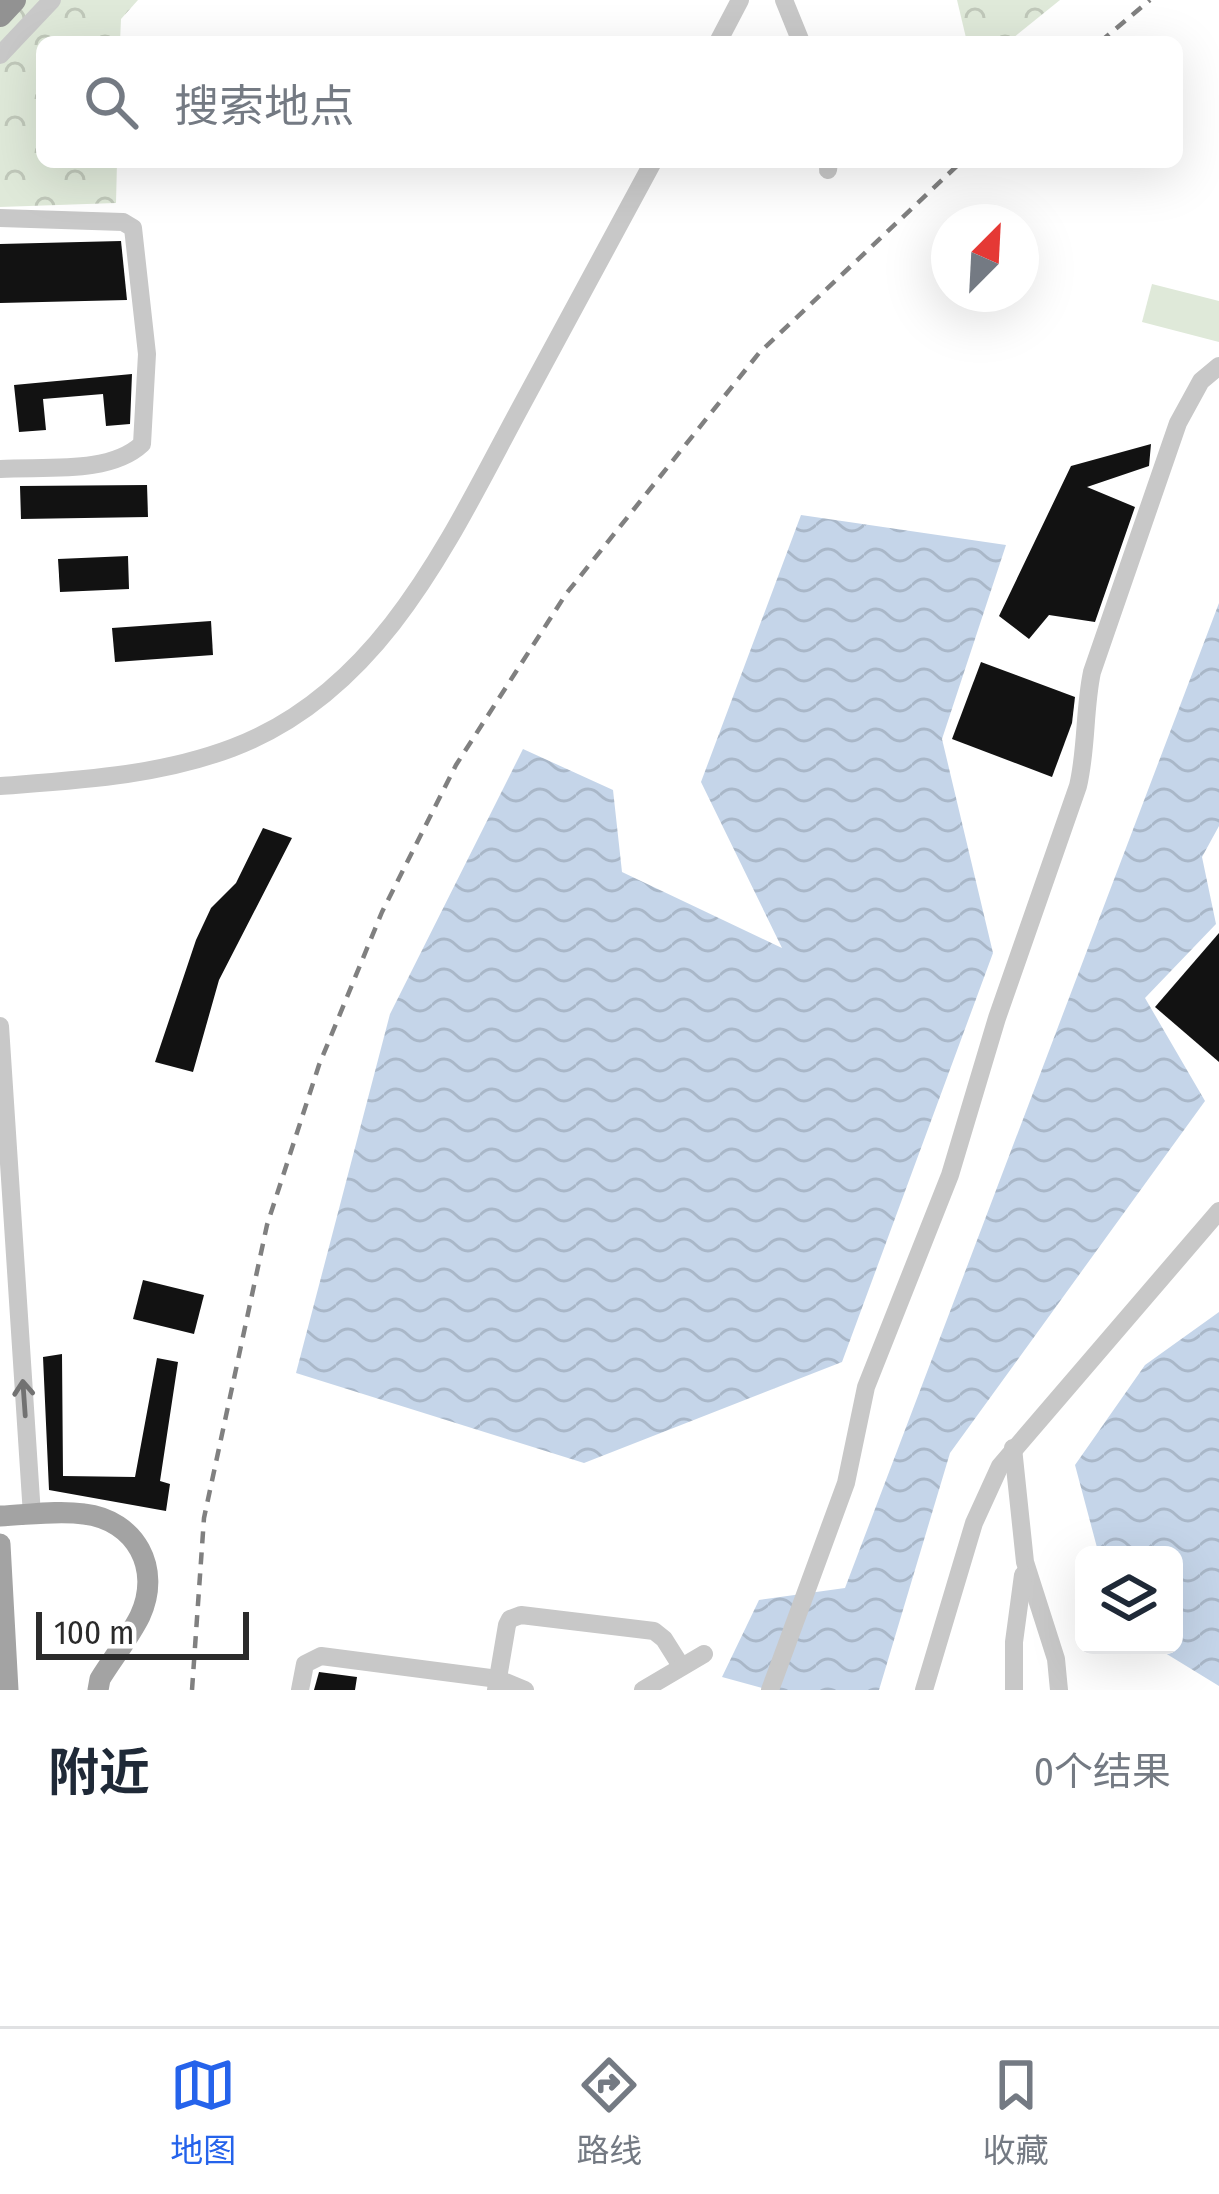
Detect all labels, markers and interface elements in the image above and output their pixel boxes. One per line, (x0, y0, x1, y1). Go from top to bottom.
search box (36, 36, 1183, 168)
icon: search (78, 69, 144, 135)
text: 搜索地点 (174, 80, 354, 134)
north arrow (931, 204, 1039, 312)
one-way arrow (12, 1379, 35, 1418)
map controls (1075, 1546, 1183, 1654)
button: layers (1075, 1546, 1183, 1654)
scale bar (36, 1606, 249, 1659)
text: 100 m (54, 1613, 134, 1653)
text: 附近 (48, 1742, 150, 1804)
text: 0个结果 (1034, 1749, 1171, 1795)
tab: 地图 (170, 2052, 236, 2172)
tab: 路线 (576, 2052, 642, 2172)
tab: 收藏 (983, 2052, 1049, 2172)

